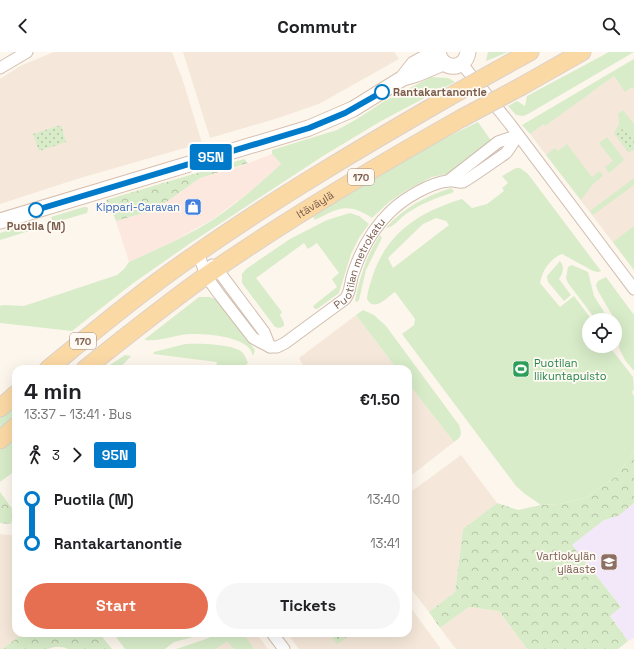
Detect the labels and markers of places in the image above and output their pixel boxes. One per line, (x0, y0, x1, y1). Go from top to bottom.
marker: Rantakartanontie (374, 84, 390, 100)
place label: Rantakartanontie (393, 85, 487, 99)
shop icon: Kippari-Caravan (183, 197, 203, 217)
place label: Kippari-Caravan (96, 200, 180, 214)
marker: Puotila (M) (28, 202, 44, 218)
place label: Puotila (M) (7, 219, 65, 234)
place label: Puotilan liikuntapuisto (534, 356, 607, 383)
sports icon: Puotilan liikuntapuisto (511, 359, 531, 379)
place label: Vartiokylän yläaste (536, 549, 596, 576)
school or university icon: Vartiokylän yläaste (599, 552, 619, 572)

